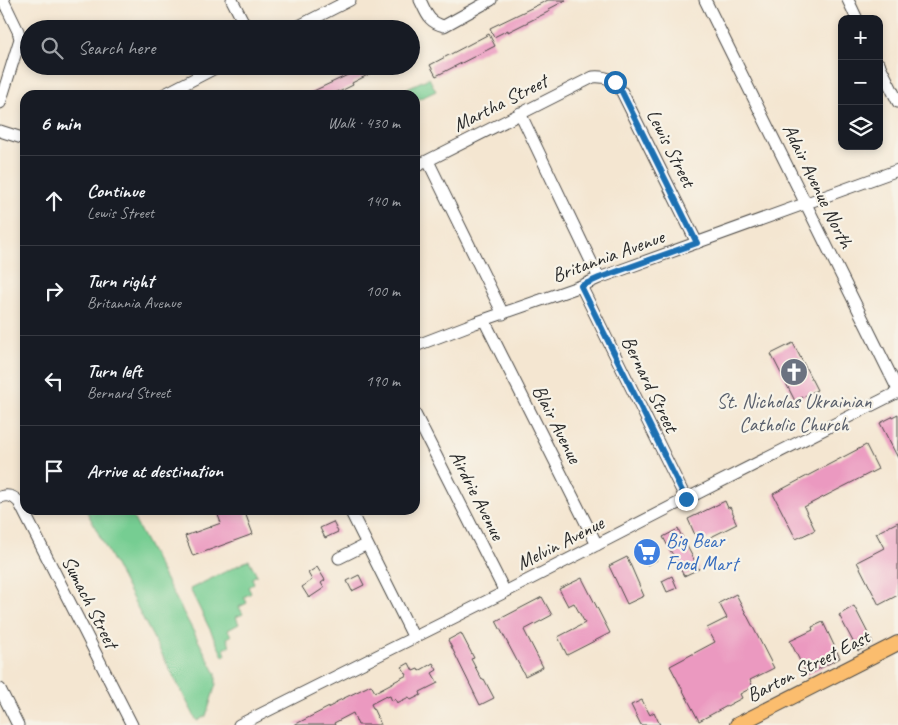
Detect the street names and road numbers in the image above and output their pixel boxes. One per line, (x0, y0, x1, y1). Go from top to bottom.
street label: Martha Street (449, 67, 554, 137)
street label: Lewis Street (641, 105, 702, 193)
street label: Adair Avenue North (777, 120, 860, 254)
street label: Britannia Avenue (549, 224, 669, 288)
street label: Bernard Street (616, 332, 685, 438)
street label: Blair Avenue (527, 381, 588, 469)
street label: Airdrie Avenue (444, 446, 511, 545)
street label: Melvin Avenue (512, 510, 609, 576)
street label: Sumach Street (56, 552, 125, 655)
street label: Barton Street East (742, 623, 876, 708)

